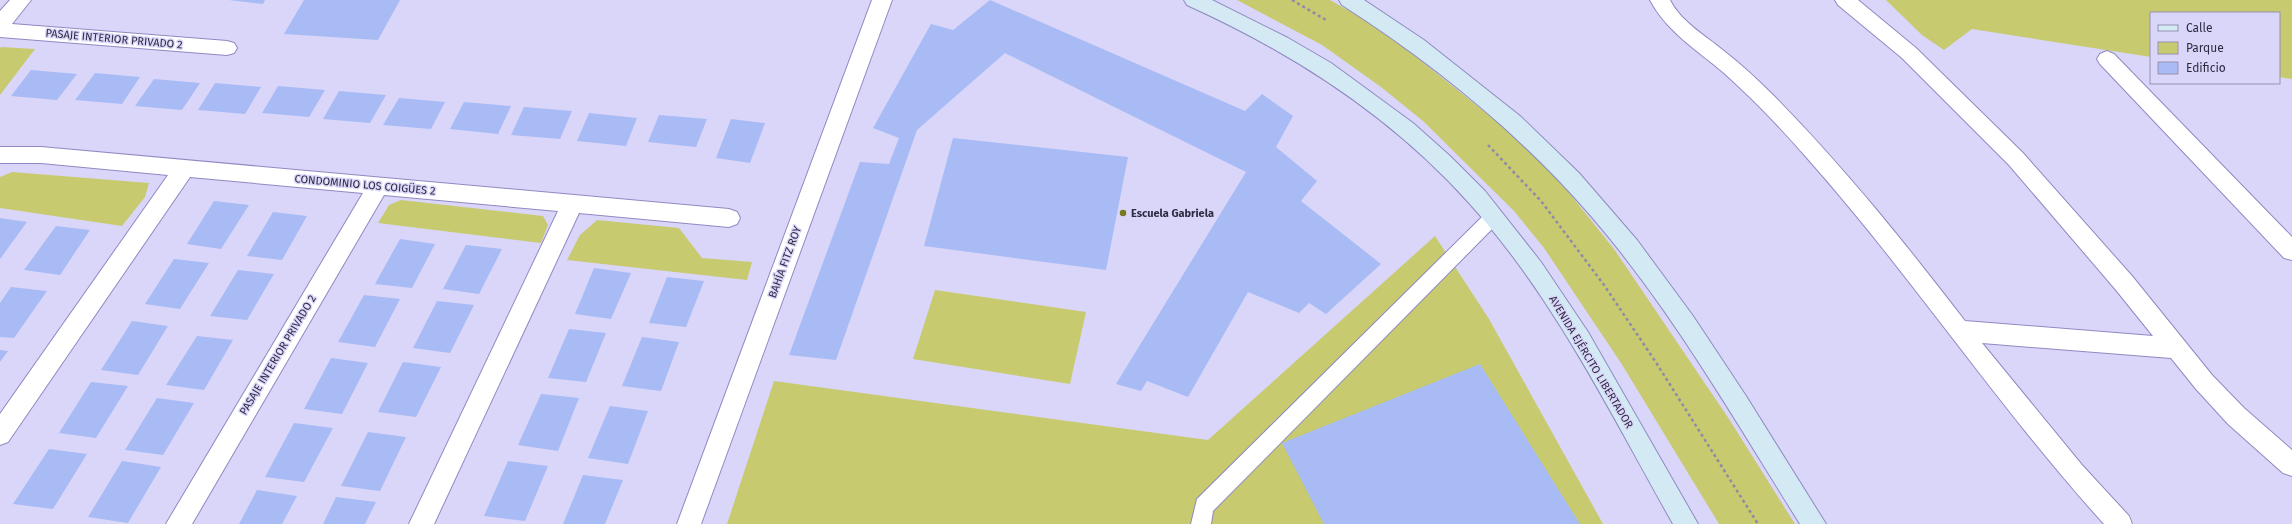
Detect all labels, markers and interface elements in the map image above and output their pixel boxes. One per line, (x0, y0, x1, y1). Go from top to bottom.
legend (2150, 12, 2280, 84)
text: Calle (2186, 21, 2213, 35)
street label: PASAJE INTERIOR PRIVADO 2 (45, 27, 183, 51)
text: Parque (2186, 41, 2224, 55)
text: Edificio (2186, 61, 2226, 75)
street label: CONDOMINIO LOS COIGÜES 2 (294, 171, 436, 198)
place label: Escuela Gabriela (1131, 207, 1214, 220)
marker: Escuela Gabriela (1118, 208, 1128, 218)
street label: BAHÍA FITZ ROY (765, 224, 804, 300)
street label: PASAJE INTERIOR PRIVADO 2 (237, 293, 319, 417)
street label: AVENIDA EJÉRCITO LIBERTADOR (1546, 293, 1637, 431)

